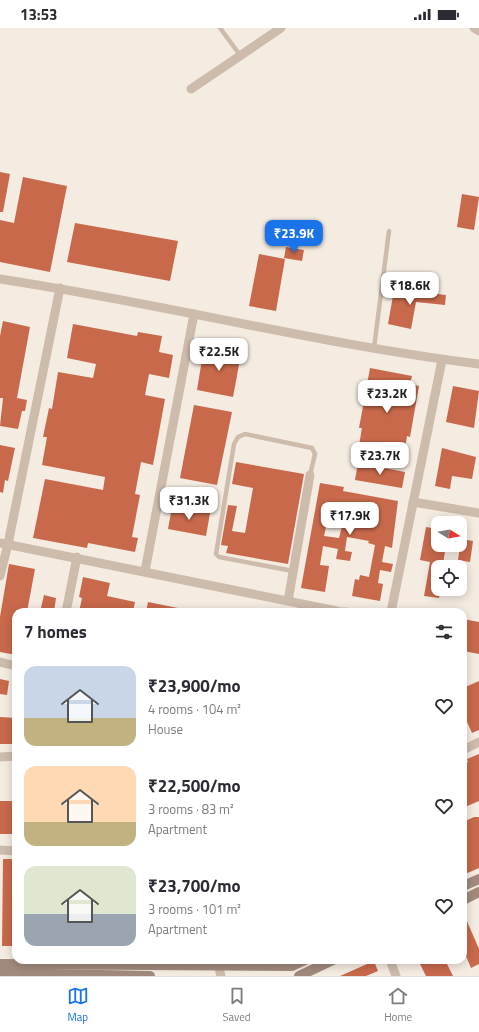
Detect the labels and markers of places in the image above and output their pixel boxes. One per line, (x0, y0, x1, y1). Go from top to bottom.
pin: ₹23.9K (261, 220, 327, 254)
pin: ₹18.6K (377, 272, 443, 306)
pin: ₹22.5K (186, 338, 252, 372)
pin: ₹23.2K (354, 380, 420, 414)
pin: ₹23.7K (347, 442, 413, 476)
pin: ₹31.3K (156, 487, 222, 521)
pin: ₹17.9K (317, 502, 383, 536)

